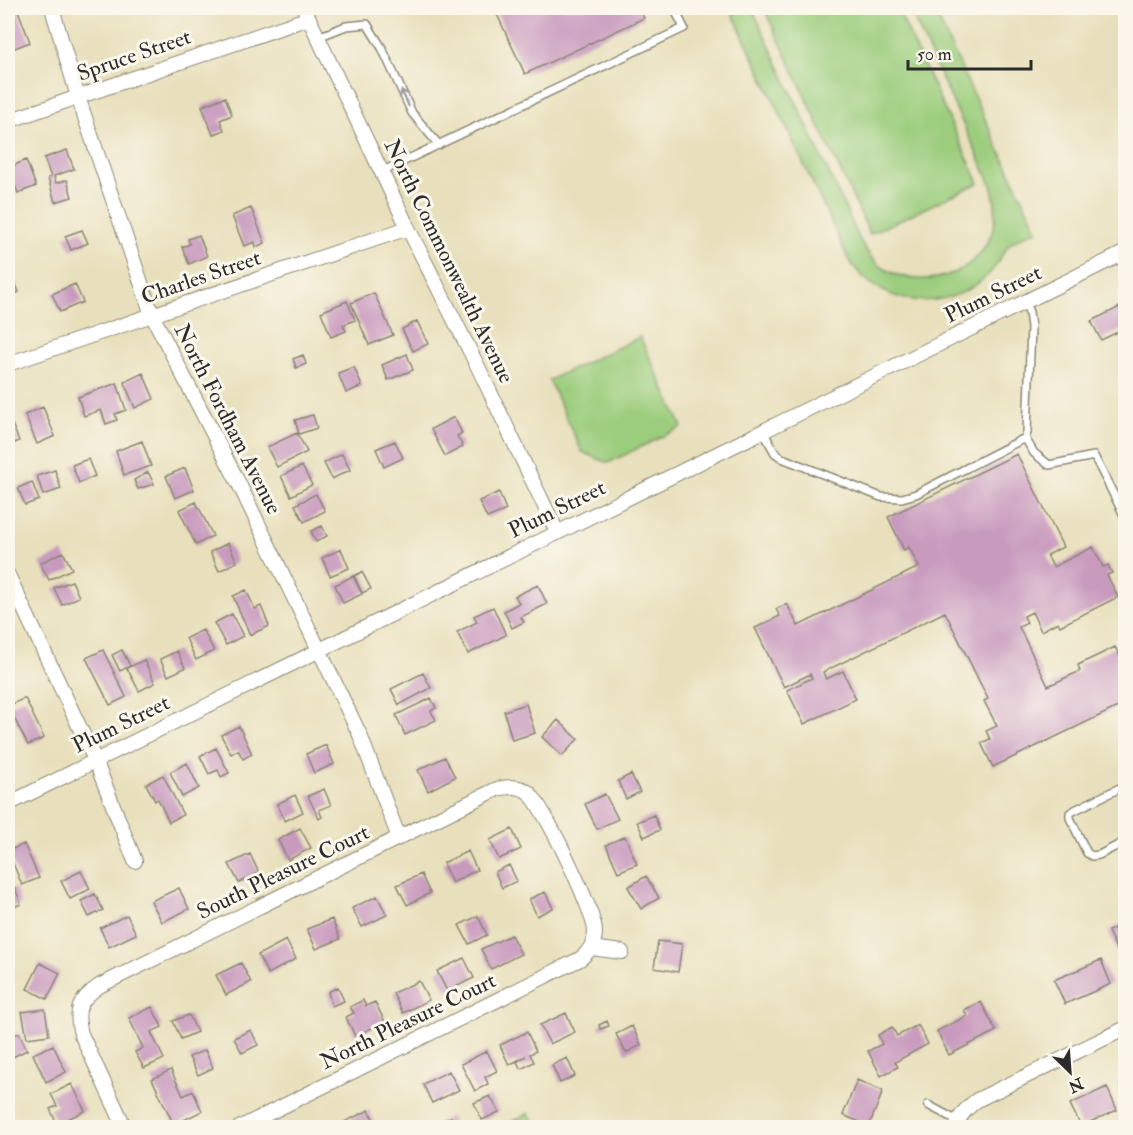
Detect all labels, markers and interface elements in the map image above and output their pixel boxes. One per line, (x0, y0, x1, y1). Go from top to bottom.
street label: Spruce Street (73, 22, 195, 88)
scale bar (908, 33, 1031, 71)
text: 50 m (917, 43, 952, 66)
one-way arrow (398, 90, 410, 108)
street label: North Commonwealth Avenue (378, 134, 520, 388)
street label: Charles Street (137, 243, 265, 311)
street label: Plum Street (940, 259, 1046, 329)
street label: North Fordham Avenue (168, 319, 288, 519)
street label: Plum Street (504, 474, 610, 544)
street label: Plum Street (68, 689, 174, 759)
street label: South Pleasure Court (192, 818, 374, 926)
street label: North Pleasure Court (315, 966, 501, 1076)
north arrow (1040, 1042, 1100, 1102)
text: N (1065, 1072, 1088, 1097)

